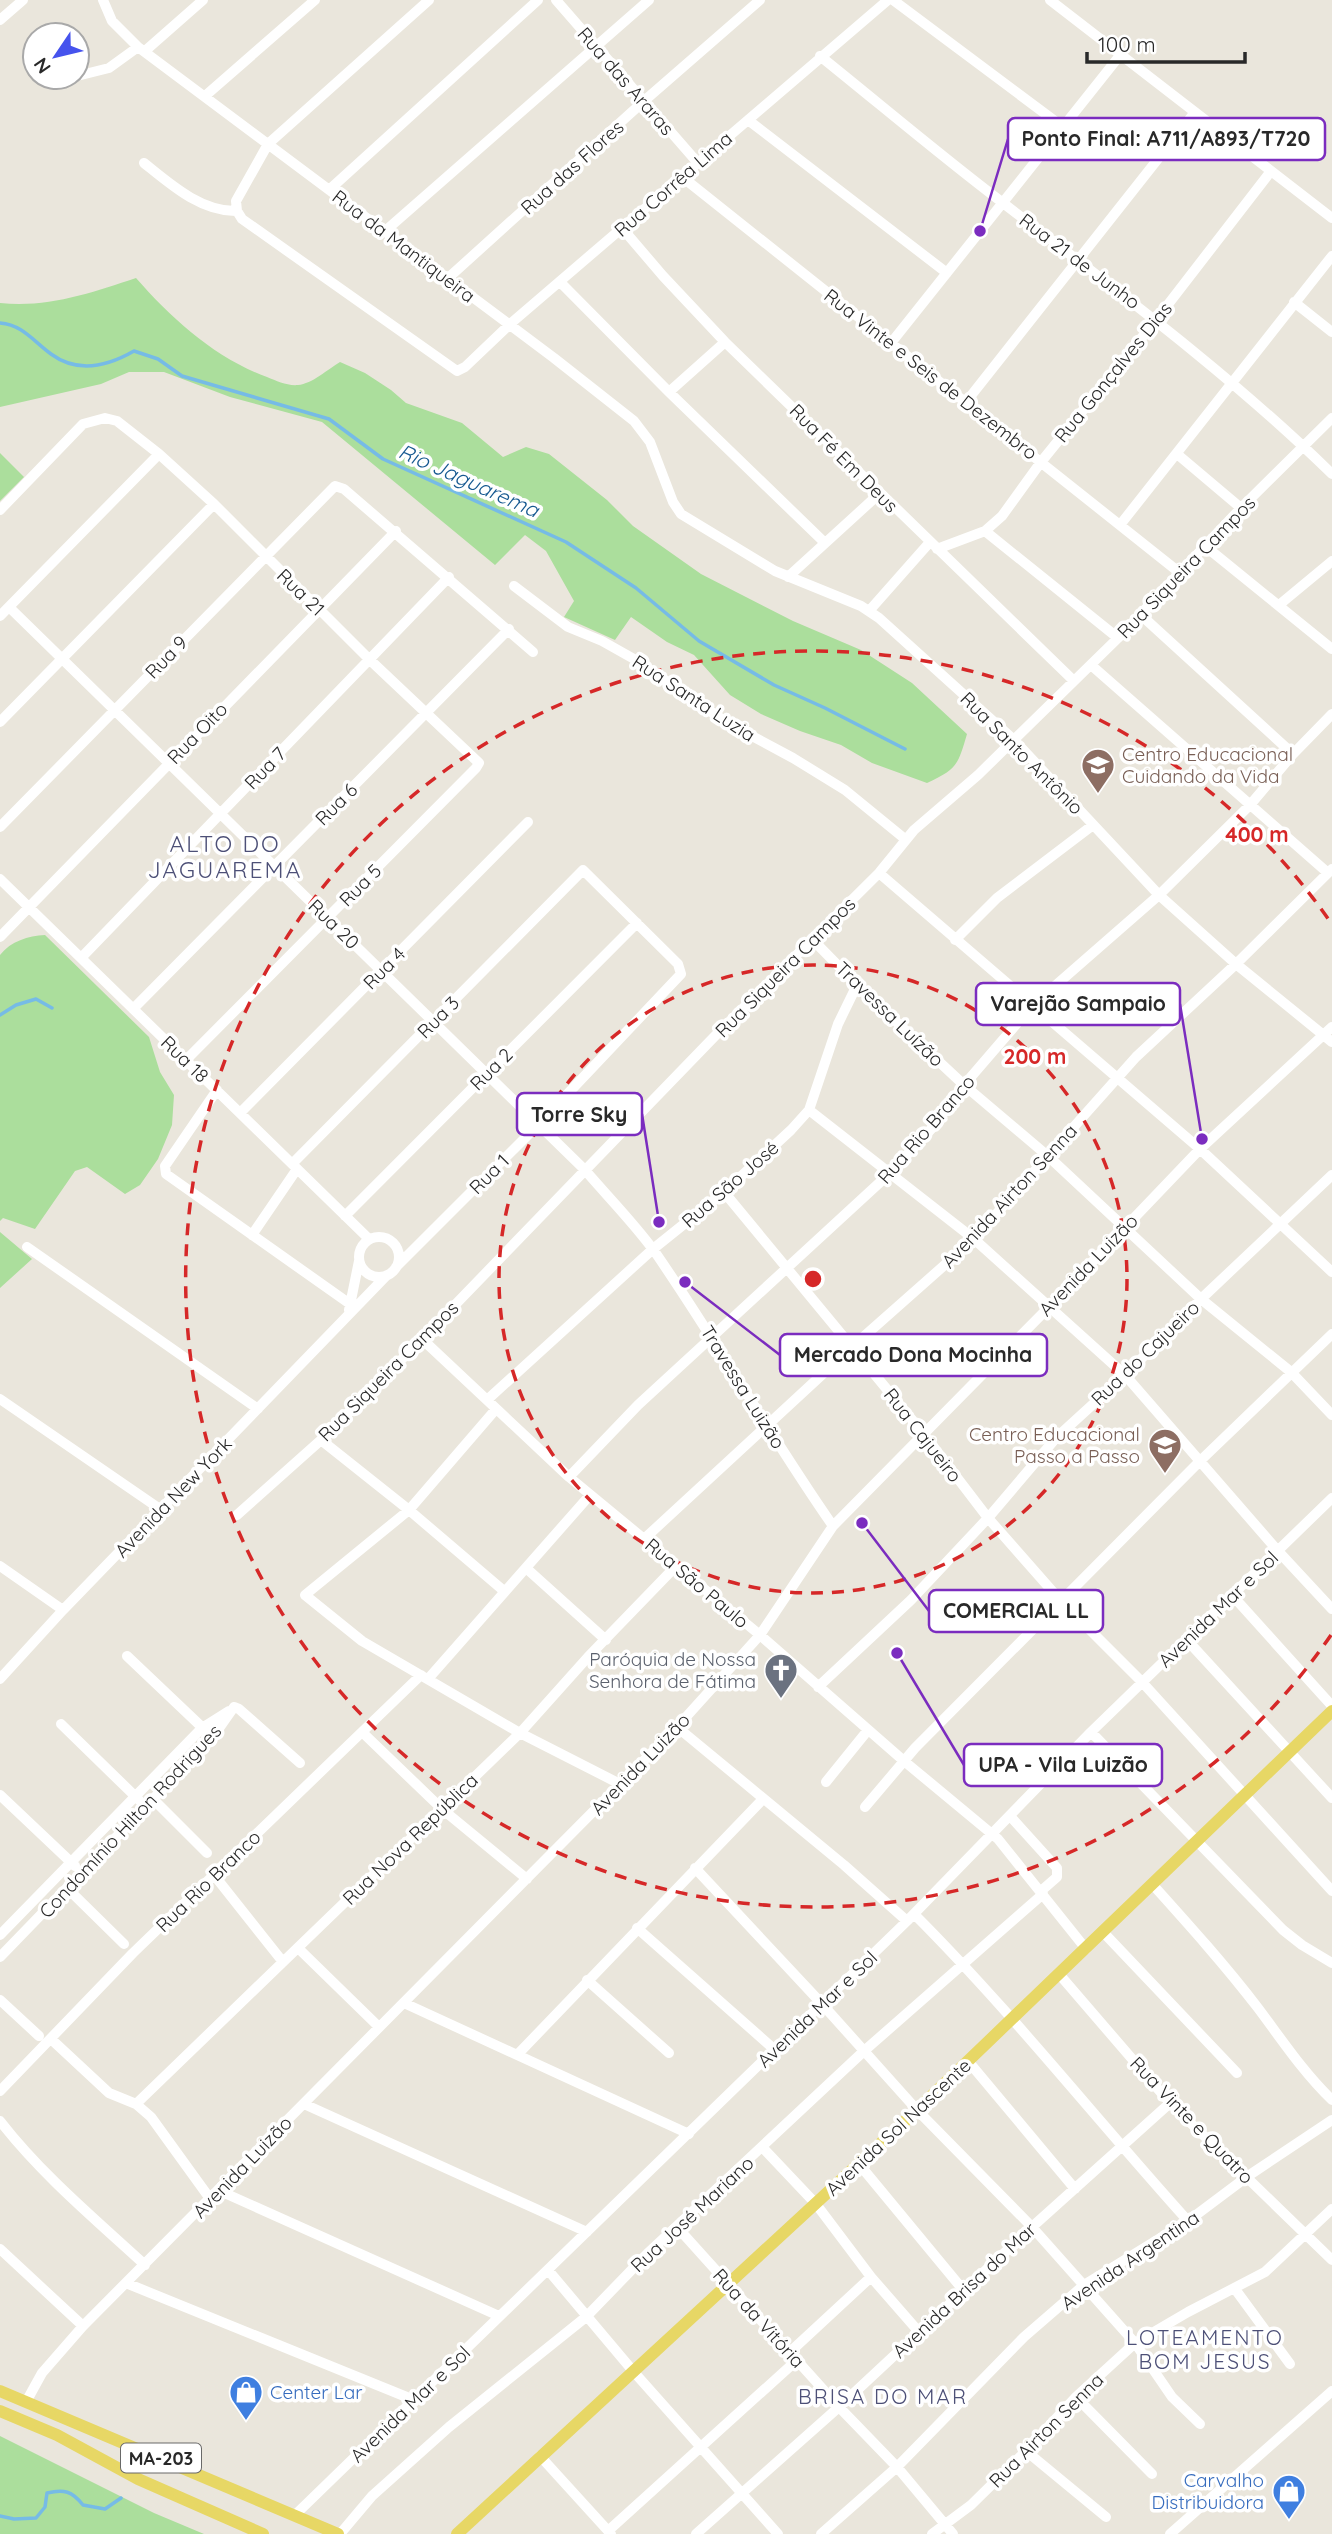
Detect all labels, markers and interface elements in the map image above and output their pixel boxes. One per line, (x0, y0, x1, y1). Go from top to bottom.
north arrow (21, 21, 91, 91)
scale bar (1087, 21, 1244, 65)
street label: Rua das Araras (572, 22, 680, 140)
text: 100 m (1098, 31, 1156, 57)
text: N (28, 53, 56, 78)
street label: Rua das Flores (516, 114, 628, 219)
callout: Ponto Final: A711/A893/T720 (1008, 118, 1325, 160)
text: Ponto Final: A711/A893/T720 (1022, 125, 1311, 151)
street label: Rua Corrêa Lima (609, 126, 737, 242)
street label: Rua da Mantiqueira (328, 184, 480, 308)
street label: Rua 21 de Junho (1015, 208, 1145, 314)
street label: Rua Vinte e Seis de Dezembro (819, 283, 1043, 465)
street label: Rua Gonçalves Dias (1049, 297, 1177, 447)
street label: Rua Fé Em Deus (785, 399, 903, 517)
water label: Rio Jaguarema (395, 437, 544, 523)
street label: Rua Siqueira Campos (1112, 491, 1260, 643)
street label: Rua 21 (272, 563, 330, 621)
street label: Rua 9 (140, 630, 192, 684)
street label: Rua Santa Luzia (628, 649, 760, 747)
street label: Rua Santo Antônio (956, 687, 1088, 819)
street label: Rua Oito (162, 697, 232, 769)
street label: Rua 7 (239, 742, 291, 794)
place label: Centro Educacional Cuidando da Vida (1122, 742, 1293, 788)
school or university icon: Centro Educacional Cuidando da Vida (1079, 746, 1117, 795)
street label: Rua 6 (310, 778, 362, 830)
text: 400 m (1225, 821, 1289, 847)
district label: ALTO DO JAGUAREMA (148, 829, 303, 884)
street label: Rua 5 (334, 859, 386, 911)
street label: Rua Siqueira Campos (710, 892, 860, 1042)
street label: Rua 20 (303, 894, 365, 954)
street label: Rua 4 (358, 942, 410, 994)
street label: Travessa Luízão (831, 956, 949, 1072)
callout: Varejão Sampaio (976, 983, 1180, 1025)
text: Varejão Sampaio (990, 990, 1166, 1016)
street label: Rua 3 (412, 991, 464, 1043)
street label: Rua 18 (156, 1030, 214, 1088)
street label: Rua 2 (465, 1043, 517, 1095)
text: 200 m (1004, 1043, 1066, 1069)
street label: Rua Rio Branco (872, 1070, 980, 1188)
callout: Torre Sky (517, 1093, 642, 1135)
text: Torre Sky (531, 1101, 627, 1127)
street label: Avenida Airton Senna (936, 1119, 1082, 1273)
street label: Rua São José (677, 1135, 783, 1233)
street label: Rua 1 (464, 1149, 514, 1199)
street label: Avenida Luizão (1033, 1209, 1143, 1321)
centre of rings (801, 1267, 825, 1291)
street label: Rua do Cajueiro (1086, 1295, 1204, 1411)
street label: Rua Siqueira Campos (313, 1296, 463, 1446)
street label: Travessa Luizão (695, 1321, 791, 1453)
callout: Mercado Dona Mocinha (780, 1334, 1047, 1376)
text: Mercado Dona Mocinha (794, 1341, 1032, 1367)
street label: Rua Cajueiro (879, 1383, 967, 1487)
place label: Centro Educacional Passo a Passo (969, 1422, 1140, 1468)
school or university icon: Centro Educacional Passo a Passo (1146, 1426, 1184, 1475)
street label: Avenida New York (109, 1432, 237, 1562)
street label: Rua São Paulo (640, 1533, 754, 1633)
street label: Avenida Mar e Sol (1153, 1546, 1283, 1672)
callout: COMERCIAL LL (929, 1590, 1103, 1632)
text: COMERCIAL LL (943, 1597, 1089, 1623)
place label: Paróquia de Nossa Senhora de Fátima (589, 1647, 756, 1693)
church icon: Paróquia de Nossa Senhora de Fátima (762, 1651, 800, 1700)
street label: Avenida Luizão (585, 1708, 695, 1820)
street label: Condomínio Hilton Rodrigues (34, 1719, 226, 1923)
callout: UPA - Vila Luizão (964, 1744, 1162, 1786)
text: UPA - Vila Luizão (978, 1751, 1148, 1777)
street label: Rua Nova República (337, 1768, 483, 1910)
street label: Rua Rio Branco (150, 1825, 266, 1937)
street label: Avenida Mar e Sol (752, 1946, 882, 2072)
street label: Rua Vinte e Quatro (1125, 2051, 1259, 2189)
street label: Avenida Sol Nascente (820, 2053, 976, 2201)
street label: Avenida Luizão (187, 2111, 297, 2223)
street label: Rua José Mariano (625, 2151, 759, 2277)
street label: Avenida Argentina (1056, 2205, 1204, 2315)
street label: Avenida Brisa do Mar (887, 2217, 1041, 2363)
street label: Rua da Vitória (708, 2263, 810, 2373)
district label: LOTEAMENTO BOM JESUS (1126, 2324, 1284, 2374)
street label: Avenida Mar e Sol (345, 2341, 475, 2467)
street label: Rua Airton Senna (984, 2368, 1108, 2492)
shop icon: Center Lar (227, 2373, 265, 2422)
place label: Center Lar (270, 2380, 363, 2404)
district label: BRISA DO MAR (798, 2383, 968, 2409)
road number: MA-203 (121, 2444, 201, 2472)
place label: Carvalho Distribuidora (1152, 2468, 1264, 2514)
shop icon: Carvalho Distribuidora (1270, 2472, 1308, 2521)

